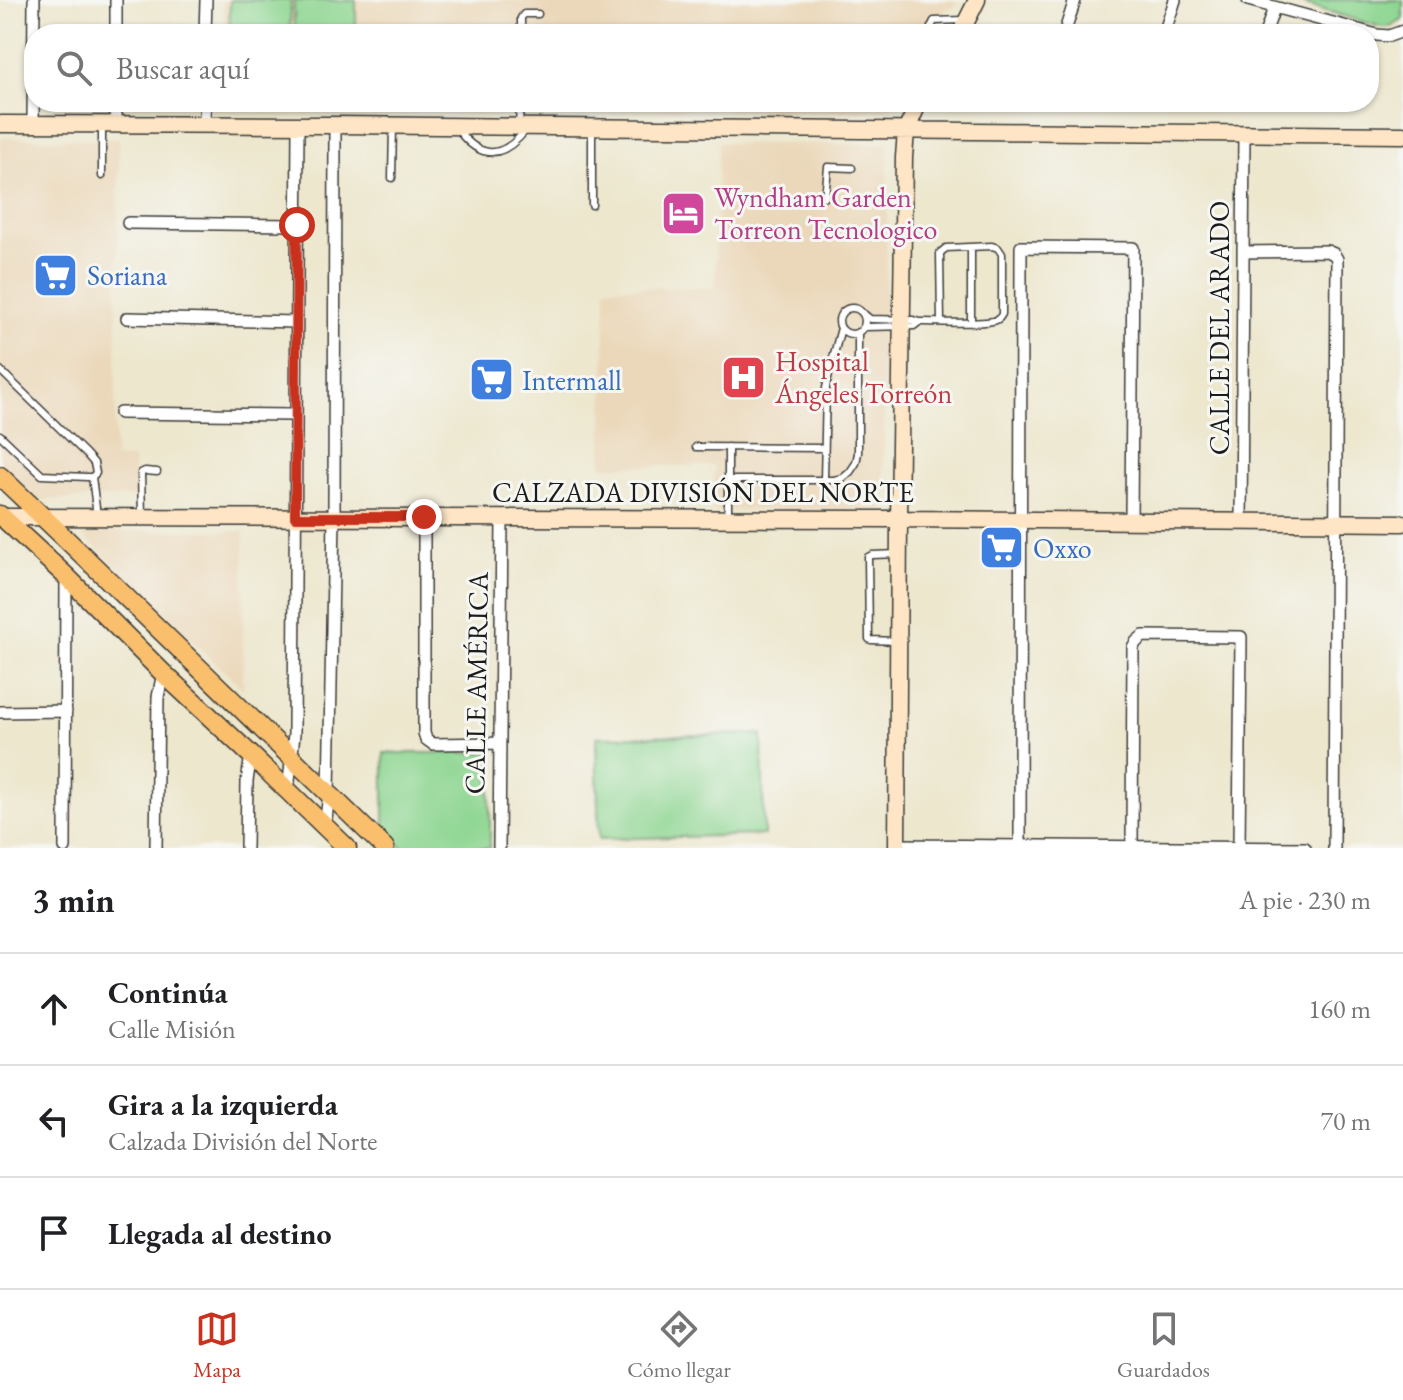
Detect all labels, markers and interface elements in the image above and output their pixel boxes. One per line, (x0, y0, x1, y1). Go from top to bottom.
search box (24, 24, 1379, 112)
icon: search (52, 46, 96, 90)
text: Buscar aquí (116, 49, 250, 88)
place label: Wyndham Garden Torreon Tecnologico (714, 179, 937, 247)
hotel icon: Wyndham Garden Torreon Tecnologico (659, 189, 707, 237)
street label: CALLE DEL ARADO (1201, 201, 1237, 455)
route start (279, 207, 315, 243)
supermarket icon: Soriana (32, 251, 80, 299)
place label: Soriana (87, 257, 168, 293)
place label: Hospital Ángeles Torreón (774, 343, 952, 411)
hospital icon: Hospital Ángeles Torreón (720, 353, 768, 401)
supermarket icon: Intermall (467, 356, 515, 404)
place label: Intermall (522, 362, 622, 398)
street label: CALZADA DIVISIÓN DEL NORTE (492, 474, 914, 510)
route end (406, 499, 442, 535)
supermarket icon: Oxxo (978, 524, 1026, 572)
place label: Oxxo (1033, 530, 1092, 566)
street label: CALLE AMÉRICA (456, 571, 496, 795)
text: 3 min (32, 878, 115, 922)
text: A pie · 230 m (1239, 883, 1371, 917)
text: Continúa (108, 973, 228, 1012)
icon: ahead (32, 987, 76, 1031)
text: 160 m (1308, 992, 1371, 1026)
text: Calle Misión (108, 1012, 236, 1046)
text: Gira a la izquierda (108, 1085, 338, 1124)
icon: left (32, 1099, 76, 1143)
text: 70 m (1321, 1104, 1371, 1138)
text: Calzada División del Norte (108, 1124, 377, 1158)
icon: arrive (32, 1211, 76, 1255)
text: Llegada al destino (108, 1214, 332, 1253)
tab: Mapa (193, 1307, 241, 1384)
tab: Cómo llegar (627, 1307, 731, 1384)
tab: Guardados (1117, 1307, 1210, 1384)

